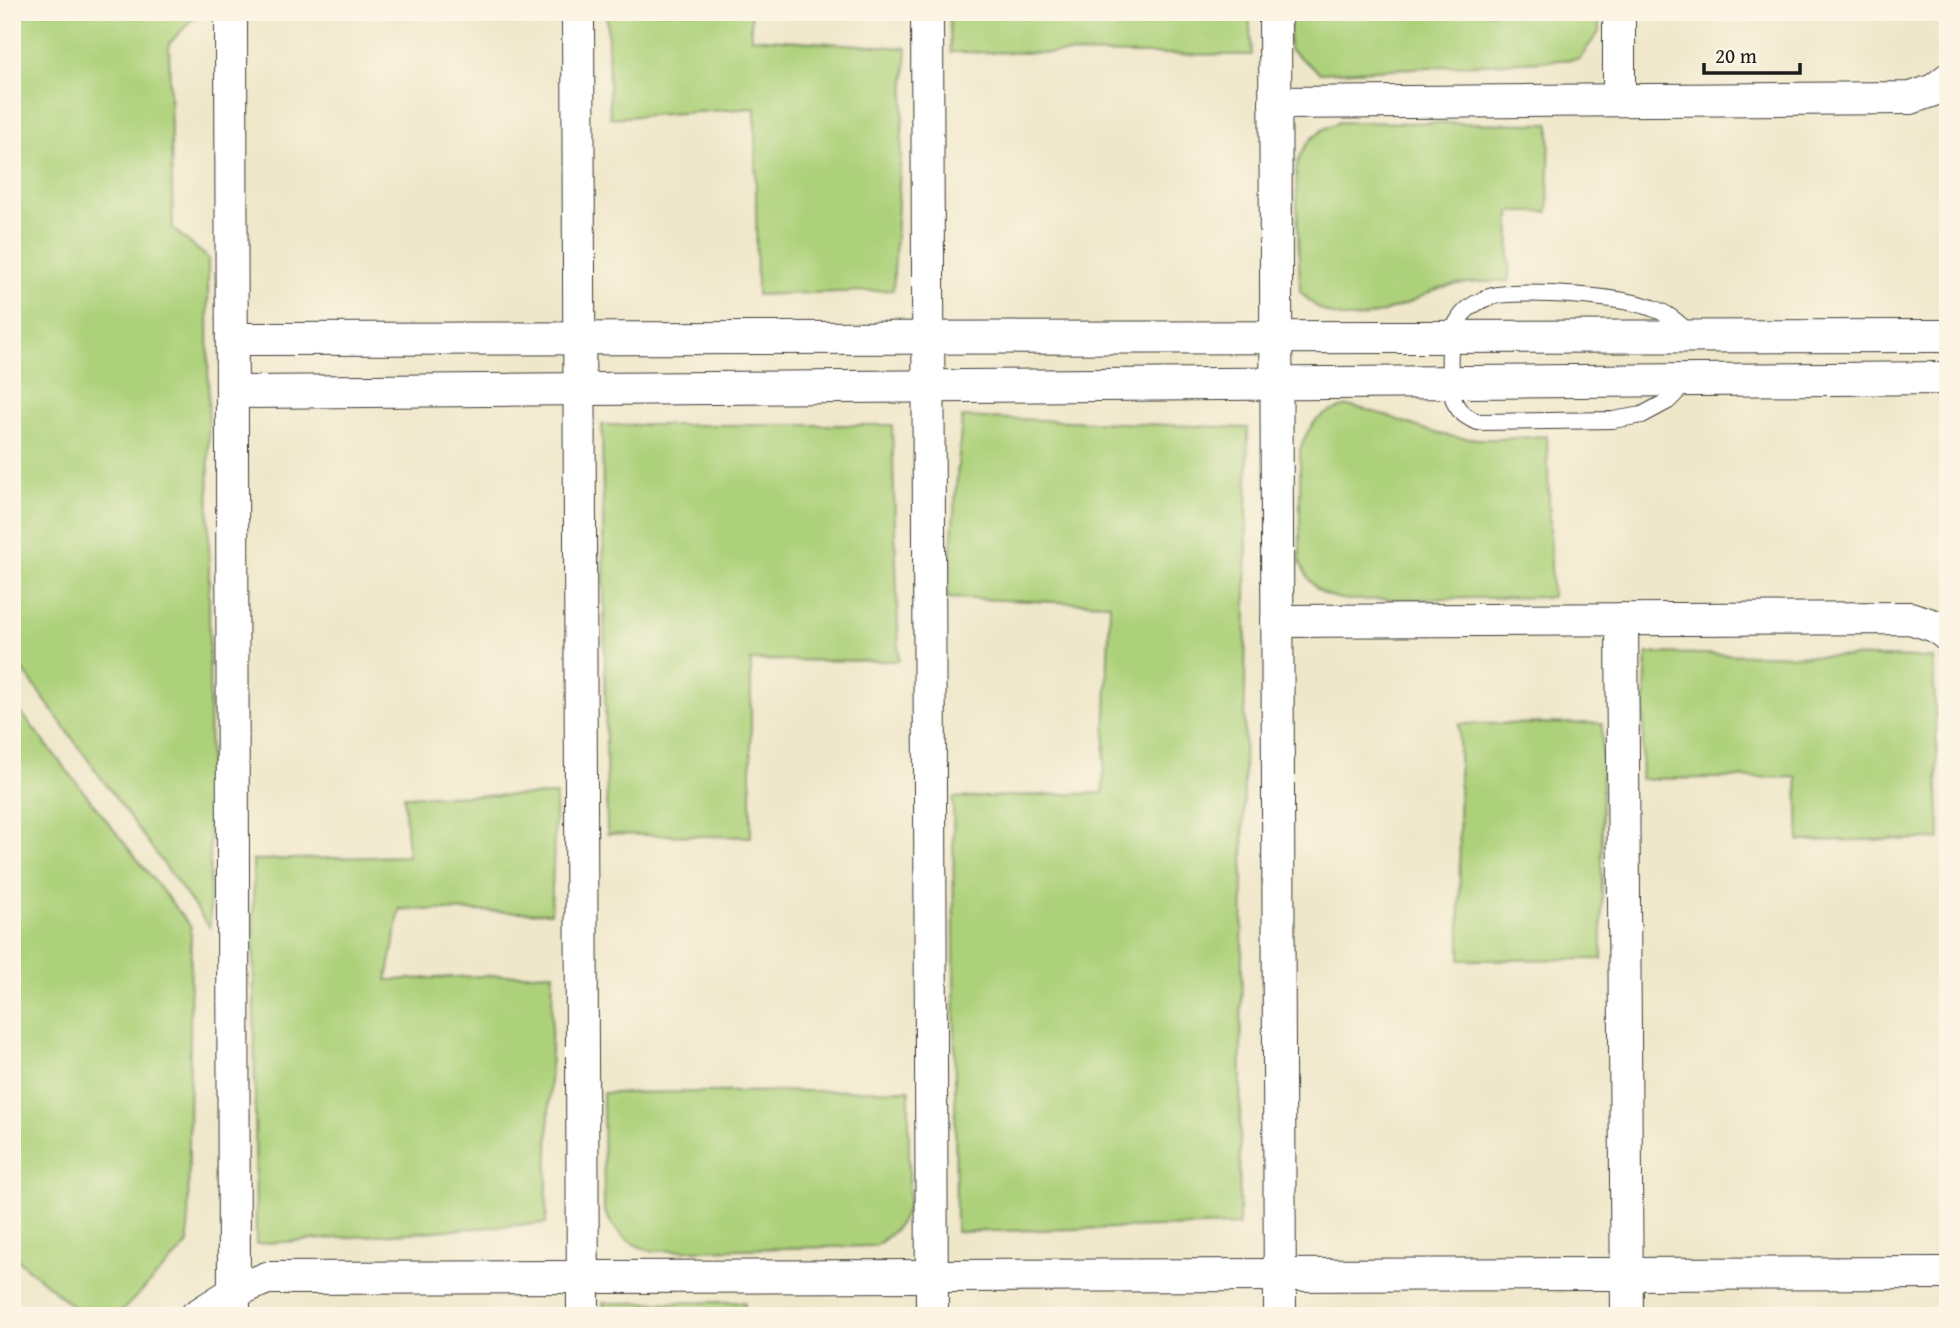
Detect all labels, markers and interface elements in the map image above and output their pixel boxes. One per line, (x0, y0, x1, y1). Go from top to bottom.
scale bar (1704, 32, 1801, 76)
text: 20 m (1715, 40, 1757, 71)

